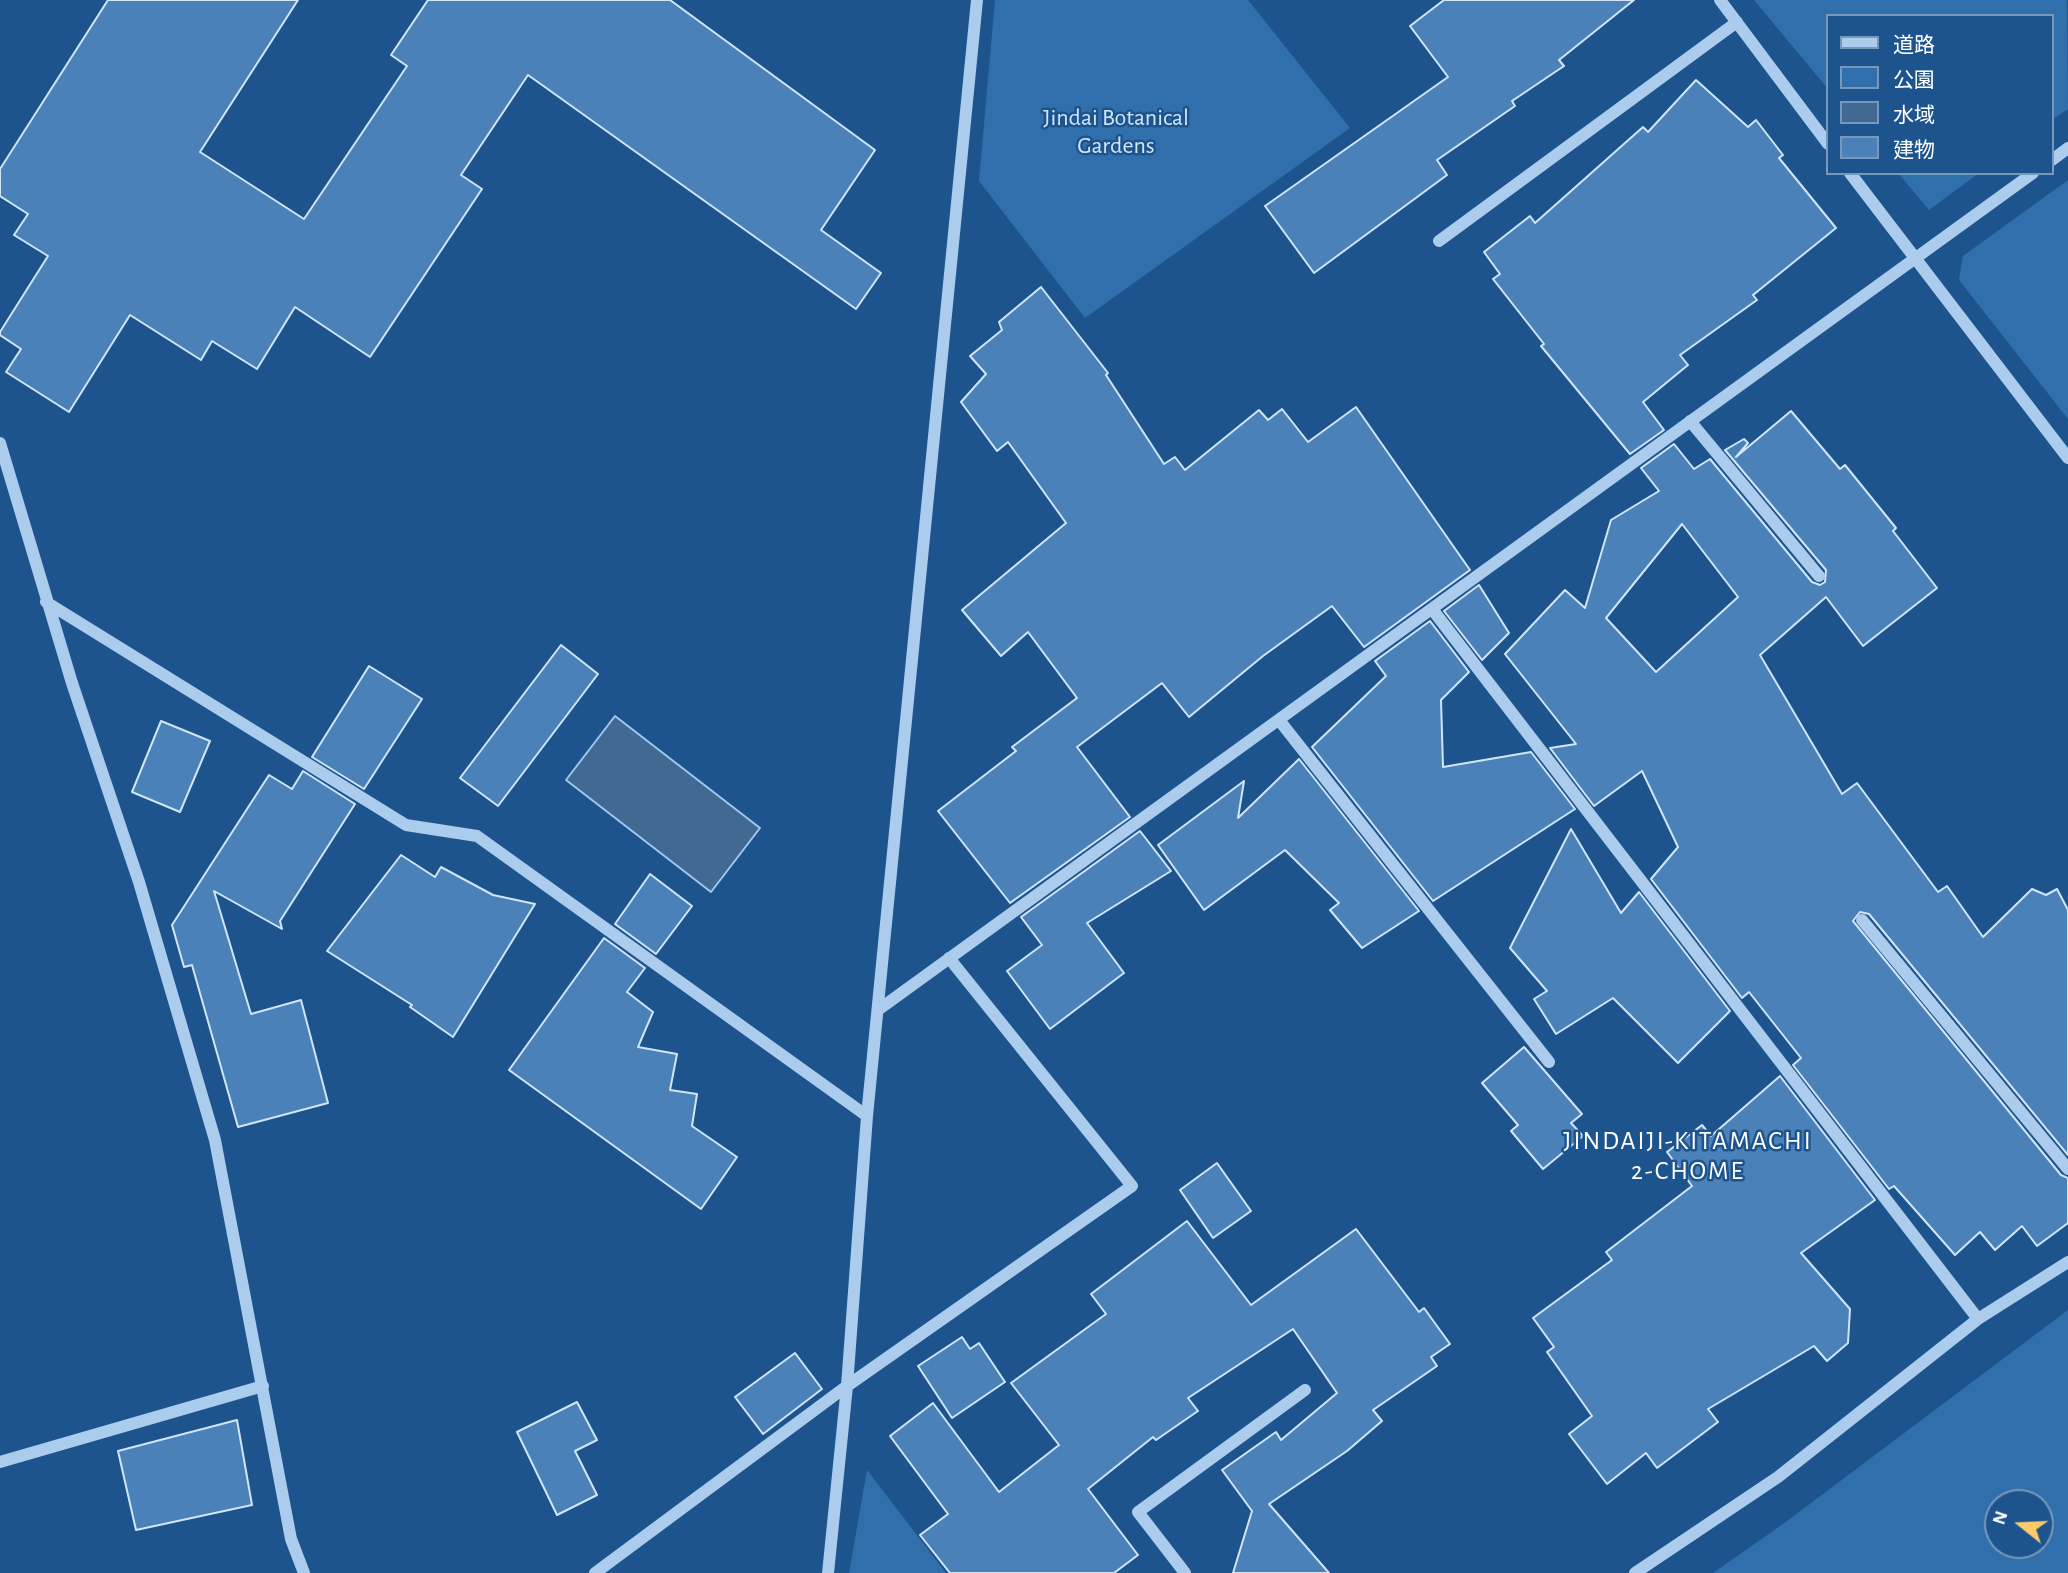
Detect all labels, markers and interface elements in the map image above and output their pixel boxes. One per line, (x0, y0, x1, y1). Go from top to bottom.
legend (1826, 14, 2054, 175)
text: 道路 (1893, 35, 1935, 56)
text: 公園 (1893, 70, 1935, 91)
park label: Jindai Botanical Gardens (1043, 104, 1189, 160)
text: 水域 (1893, 105, 1935, 126)
text: 建物 (1893, 140, 1935, 161)
district label: JINDAIJI-KITAMACHI 2-CHOME (1566, 1125, 1810, 1186)
north arrow (1984, 1489, 2054, 1559)
text: N (1989, 1509, 2012, 1527)

